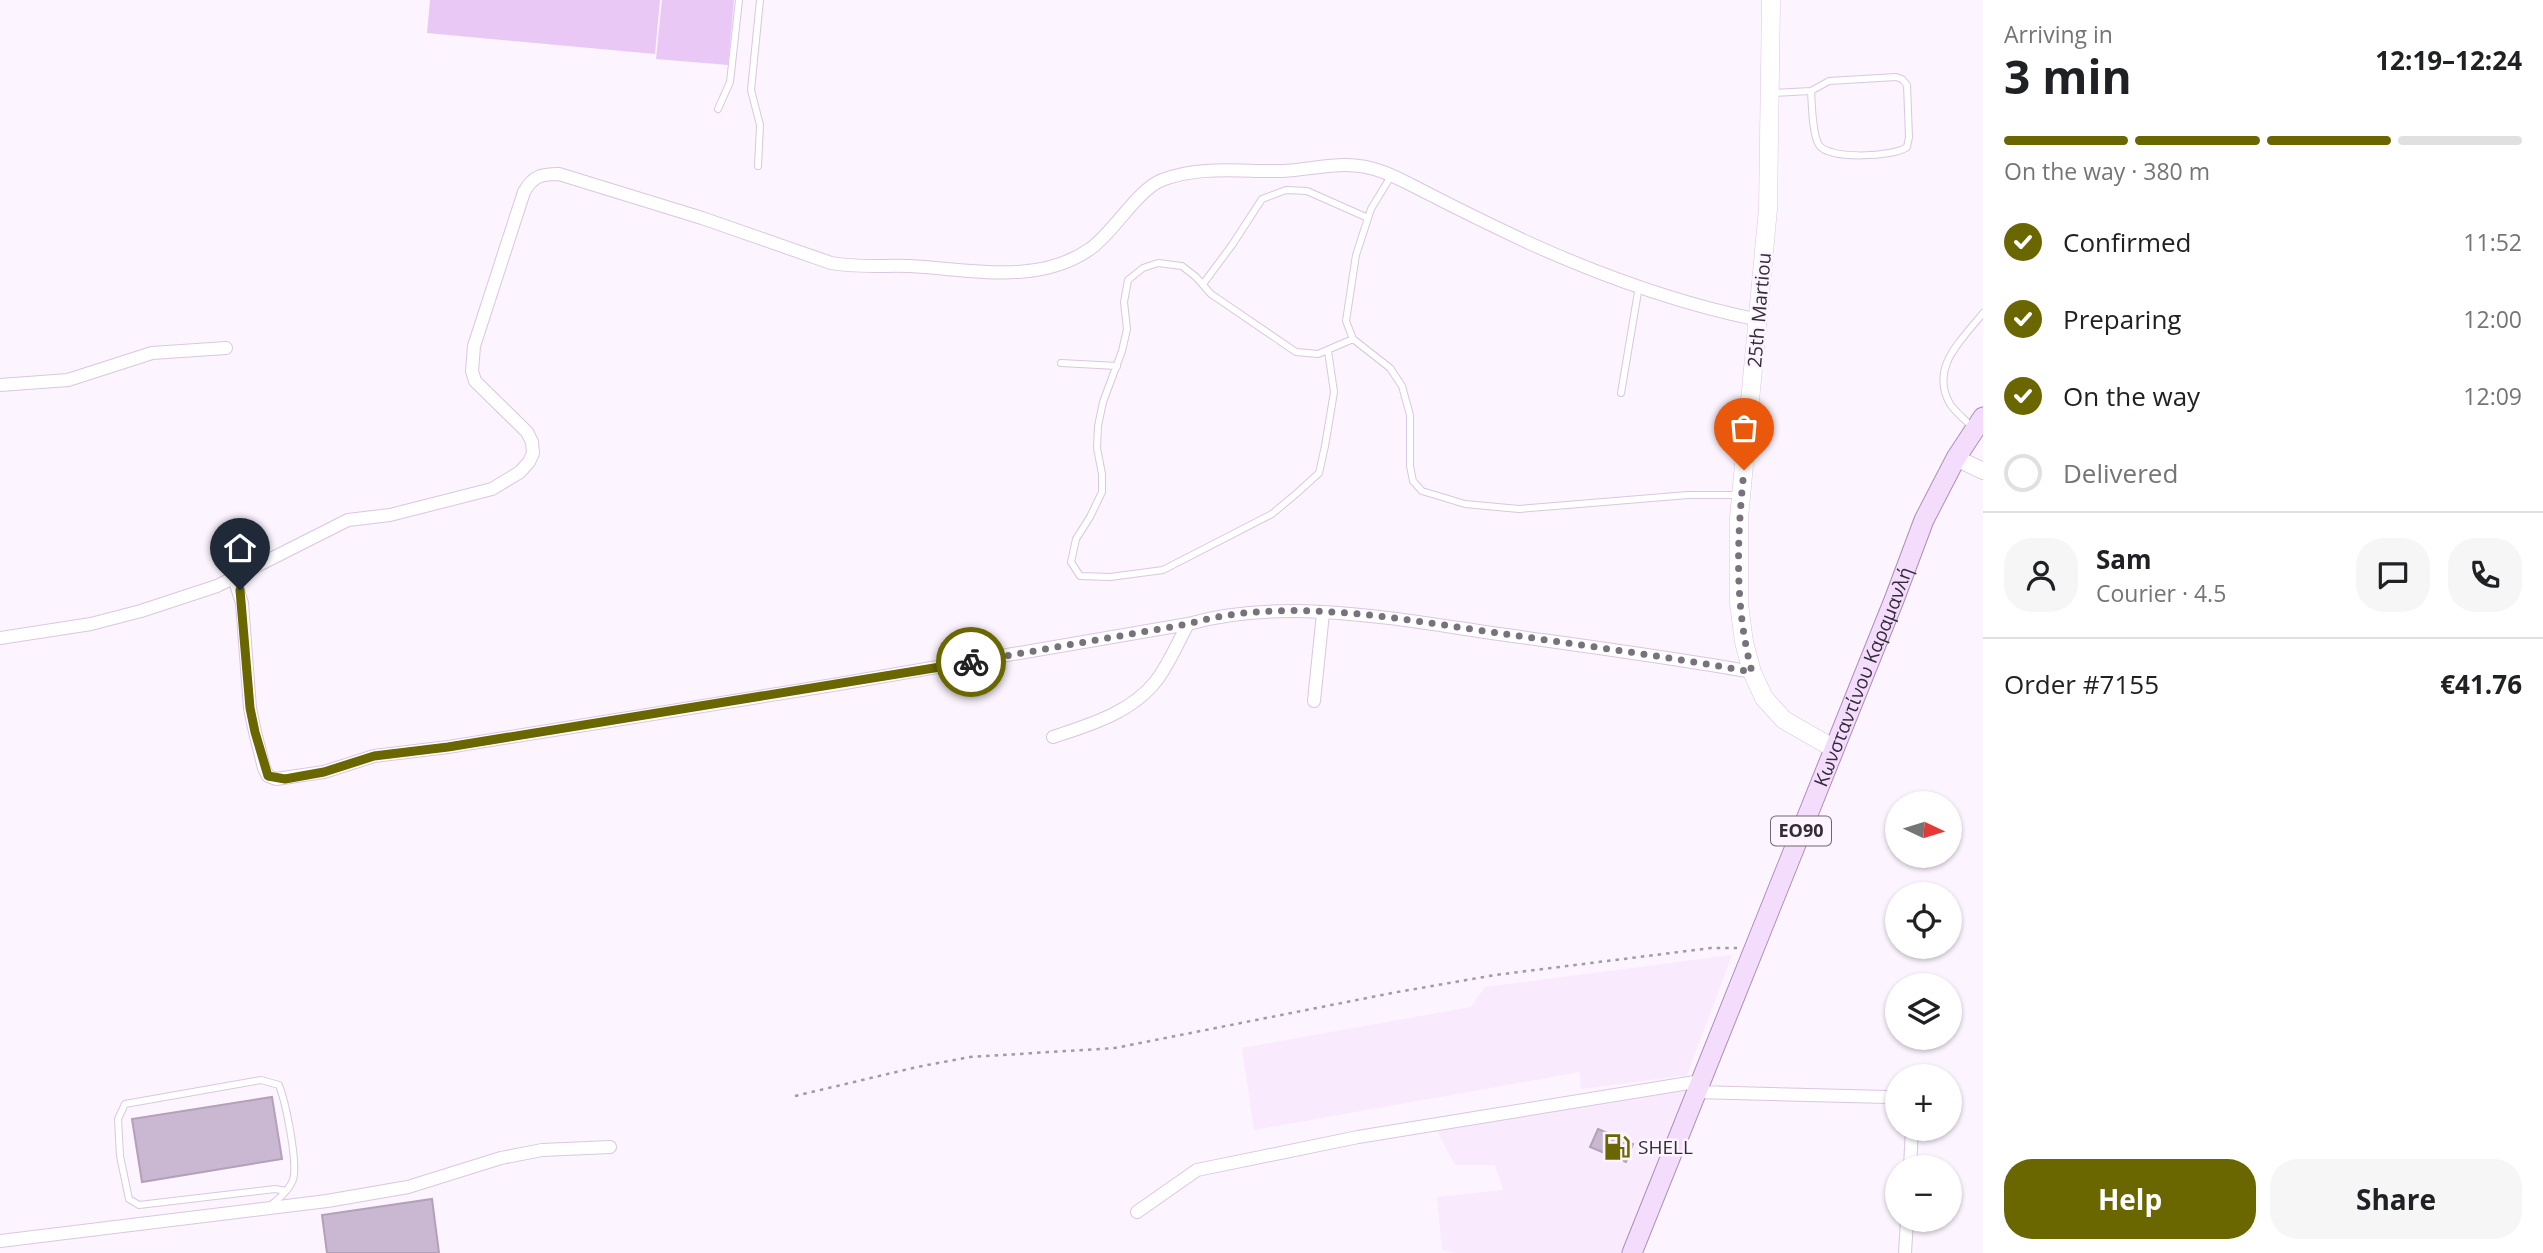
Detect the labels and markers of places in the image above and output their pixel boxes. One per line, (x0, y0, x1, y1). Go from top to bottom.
pin (1714, 398, 1774, 470)
pin (210, 518, 270, 590)
fuel station icon: SHELL (1602, 1132, 1632, 1162)
place label: SHELL (1638, 1134, 1693, 1160)

